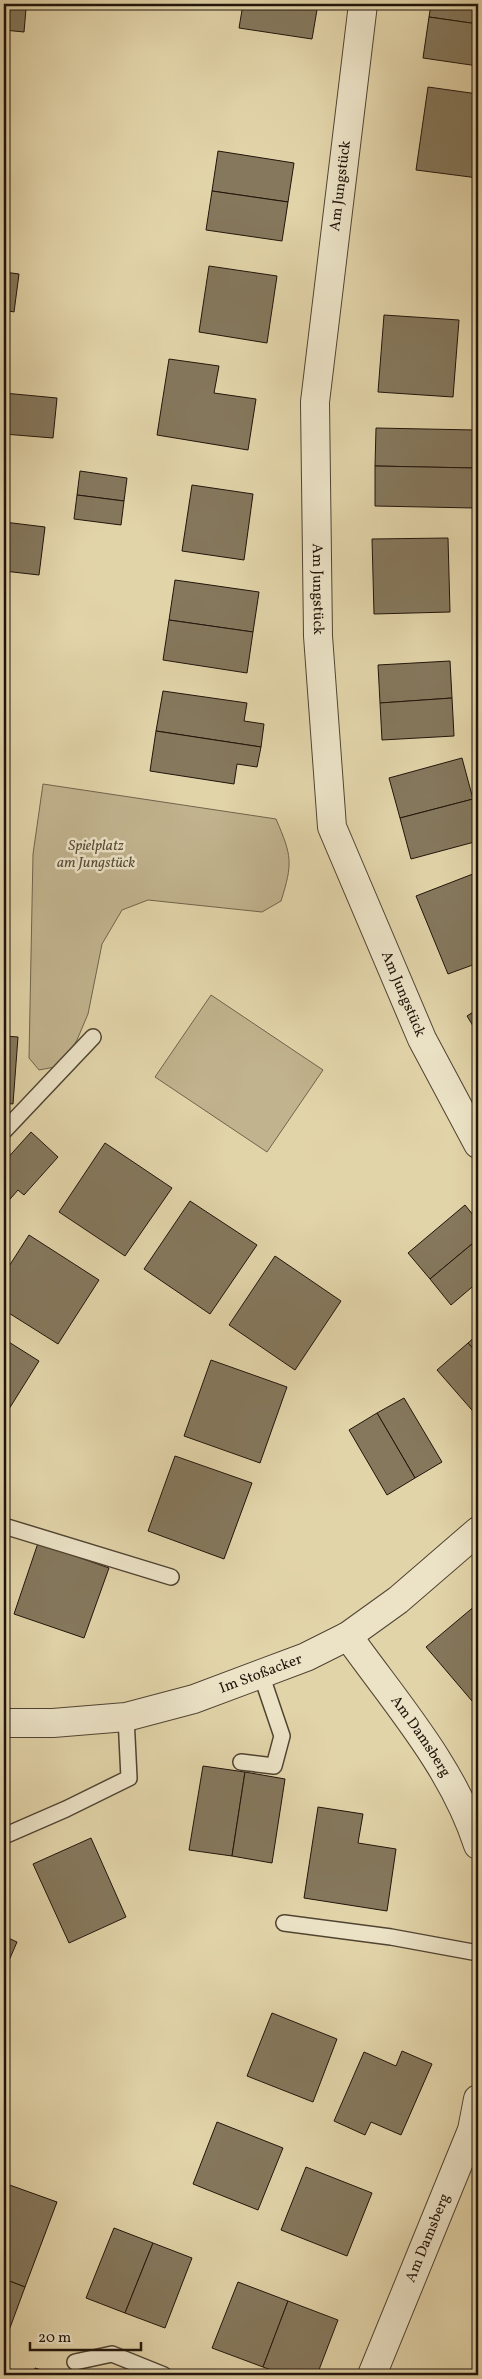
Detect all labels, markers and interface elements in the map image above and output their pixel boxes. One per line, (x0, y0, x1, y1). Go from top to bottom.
street label: Am Jungstück (325, 139, 357, 233)
street label: Am Jungstück (306, 543, 328, 635)
park label: Spielplatz am Jungstück (57, 836, 135, 874)
street label: Am Jungstück (375, 948, 431, 1040)
street label: Im Stoßacker (216, 1649, 305, 1699)
street label: Am Damsberg (385, 1691, 456, 1781)
street label: Am Damsberg (400, 2190, 456, 2286)
scale bar (30, 2319, 141, 2351)
text: 20 m (38, 2328, 71, 2349)

